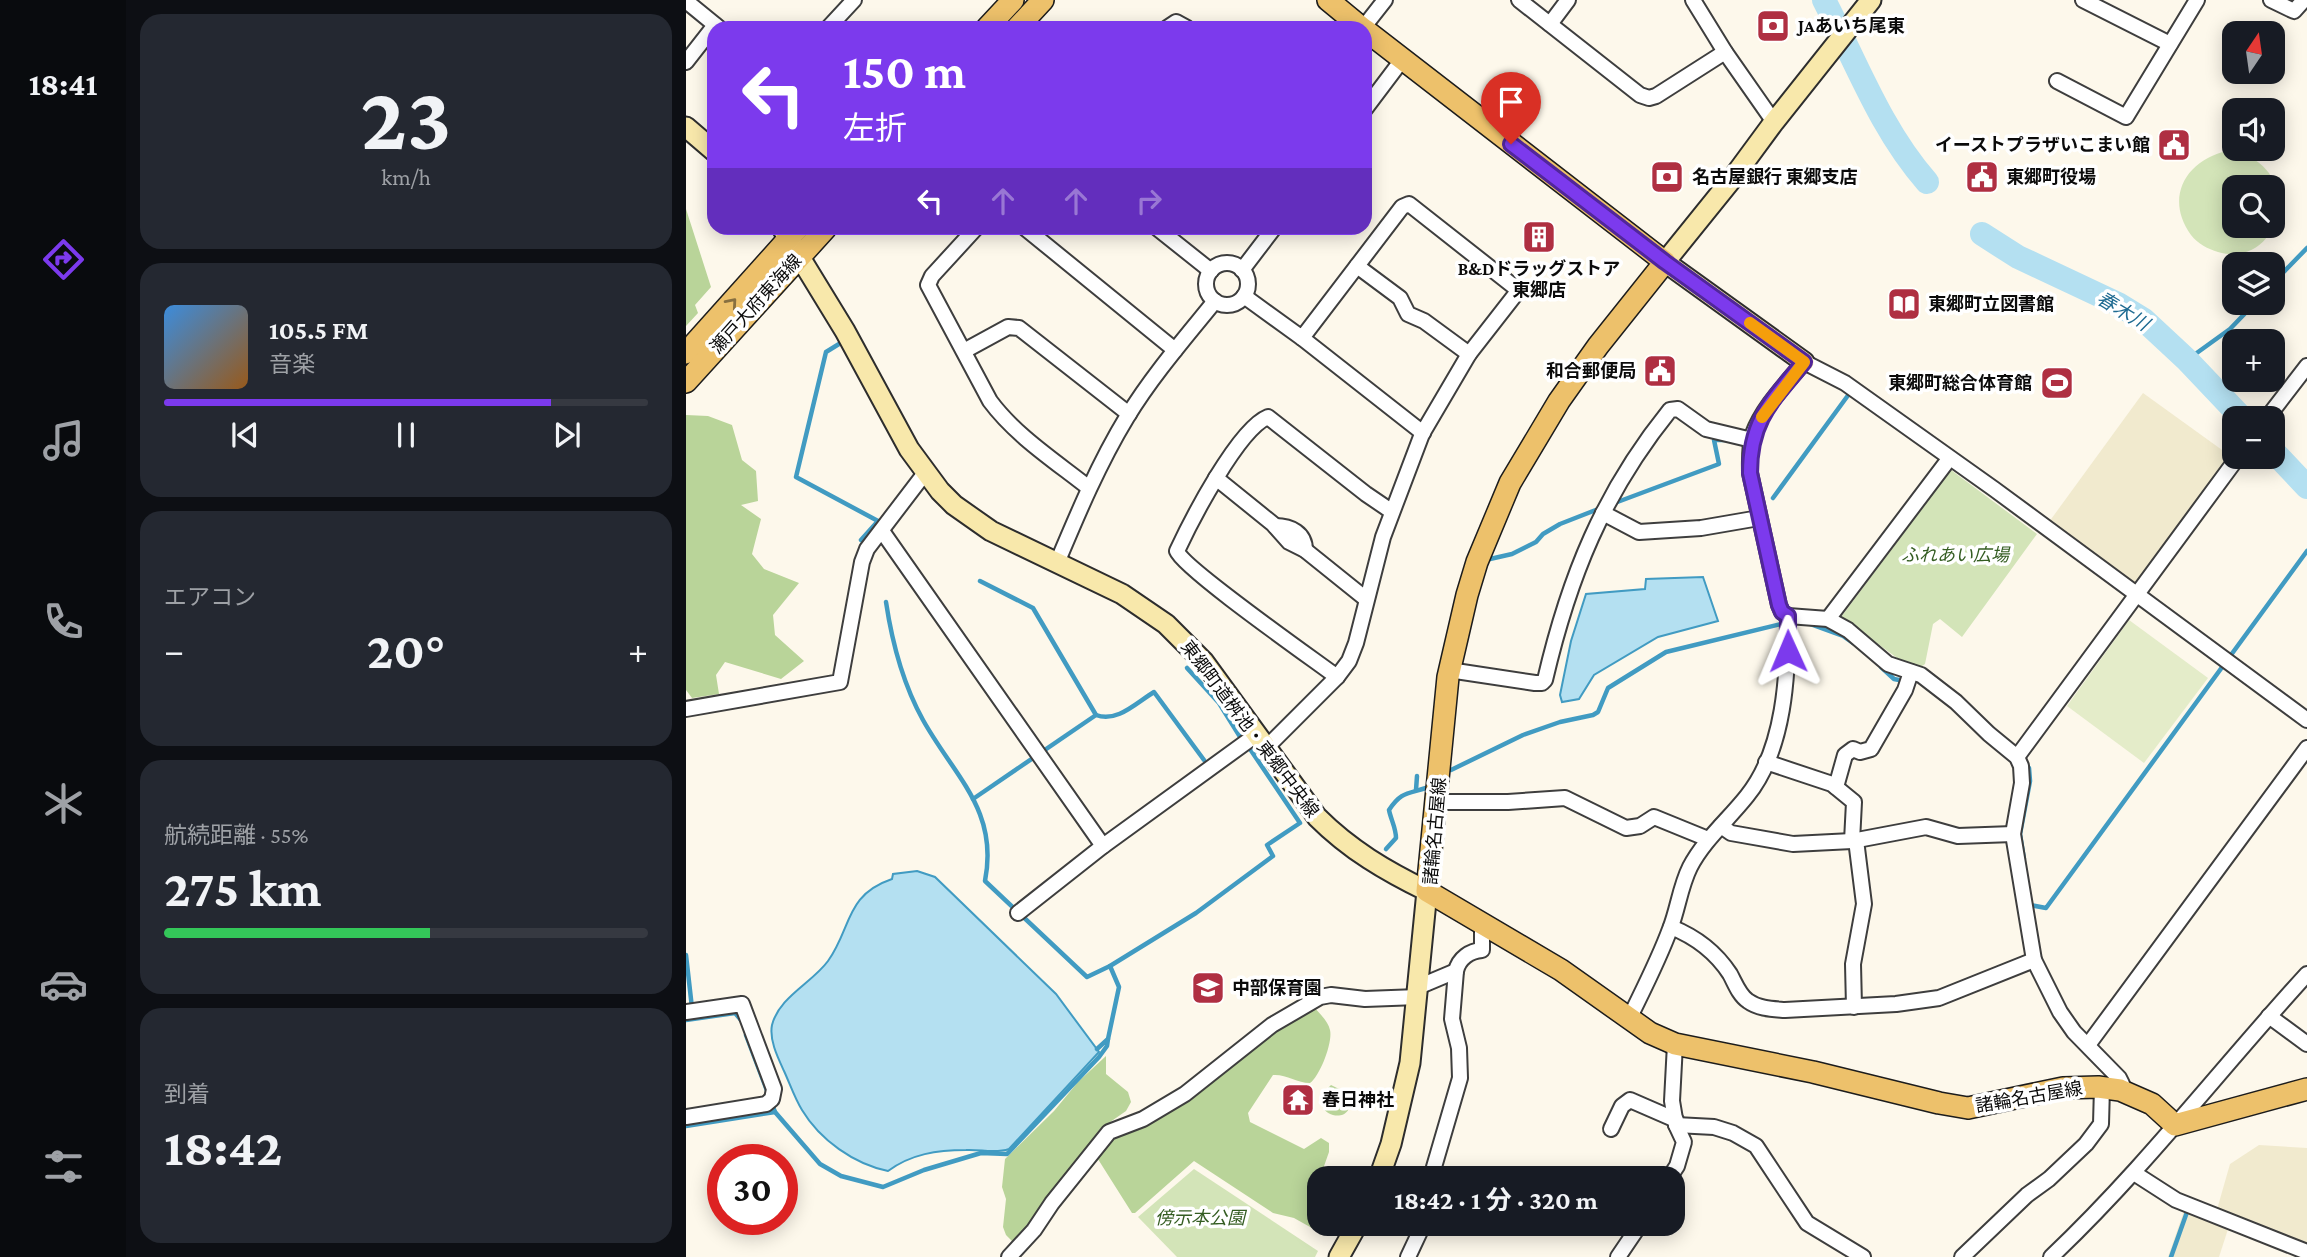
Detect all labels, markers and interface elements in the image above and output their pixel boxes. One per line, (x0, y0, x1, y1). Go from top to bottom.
bank icon: JAあいち尾東 (1754, 7, 1792, 45)
place label: JAあいち尾東 (1796, 16, 1905, 36)
north arrow (2222, 21, 2286, 84)
map controls (2222, 21, 2285, 469)
text: 150 m (843, 44, 966, 99)
icon: left (728, 49, 819, 140)
text: 18:41 (29, 66, 97, 102)
text: 23 (361, 67, 451, 169)
pin (1481, 72, 1541, 144)
icon: arrive (1492, 83, 1530, 121)
button: sound (2222, 98, 2285, 161)
text: 左折 (843, 110, 907, 146)
public building icon: イーストプラザいこまい館 (2155, 126, 2193, 164)
place label: イーストプラザいこまい館 (1935, 135, 2150, 155)
bank icon: 名古屋銀行 東郷支店 (1648, 158, 1686, 196)
public building icon: 東郷町役場 (1963, 158, 2001, 196)
text: km/h (381, 164, 431, 190)
place label: 名古屋銀行 東郷支店 (1692, 166, 1857, 187)
place label: 東郷町役場 (2006, 167, 2096, 187)
button: search (2222, 175, 2285, 238)
icon: left (911, 182, 949, 220)
icon: ahead (984, 182, 1022, 220)
icon: ahead (1057, 182, 1095, 220)
icon: right (1130, 182, 1168, 220)
building icon: B&Dドラッグストア 東郷店 (1520, 218, 1558, 256)
icon: directions (39, 235, 88, 284)
street label: 瀬戸大府東海線 (706, 250, 806, 358)
button: layers (2222, 252, 2285, 315)
place label: B&Dドラッグストア 東郷店 (1458, 259, 1620, 300)
library icon: 東郷町立図書館 (1885, 285, 1923, 323)
water label: 春木川 (2093, 287, 2155, 336)
place label: 東郷町立図書館 (1928, 294, 2054, 314)
one-way arrow (724, 298, 736, 311)
text: 105.5 FM (269, 316, 368, 345)
button: + (2222, 329, 2285, 392)
text: 音楽 (269, 351, 315, 377)
public building icon: 和合郵便局 (1641, 352, 1679, 390)
place label: 和合郵便局 (1546, 361, 1636, 381)
sports icon: 東郷町総合体育館 (2038, 364, 2076, 402)
place label: 東郷町総合体育館 (1888, 373, 2032, 393)
button: − (2222, 406, 2285, 469)
icon: music (39, 416, 88, 465)
icon: previous (226, 416, 264, 454)
icon: pause (387, 416, 425, 454)
icon: next (548, 416, 586, 454)
park label: ふれあい広場 (1901, 545, 2011, 565)
text: エアコン (164, 584, 256, 610)
icon: phone (39, 597, 88, 646)
position arrow (1751, 614, 1825, 688)
text: 20° (367, 621, 445, 679)
text: − (164, 629, 184, 671)
text: + (628, 629, 648, 671)
street label: 東郷町道桝池・東郷中央線 (1177, 637, 1323, 821)
street label: 諸輪名古屋線 (1420, 776, 1450, 886)
icon: climate (39, 779, 88, 828)
text: 航続距離 · 55% (164, 822, 308, 848)
text: 275 km (164, 859, 321, 917)
icon: car (39, 960, 88, 1009)
school or university icon: 中部保育園 (1189, 969, 1227, 1007)
place label: 中部保育園 (1232, 978, 1322, 998)
street label: 諸輪名古屋線 (1974, 1078, 2084, 1116)
text: 到着 (164, 1081, 210, 1107)
temple icon: 春日神社 (1279, 1081, 1317, 1119)
place label: 春日神社 (1322, 1090, 1394, 1110)
text: 18:42 (164, 1118, 282, 1176)
icon: filters (39, 1142, 88, 1191)
speed limit sign: 30 (707, 1144, 798, 1235)
text: 18:42 · 1 分 · 320 m (1394, 1186, 1598, 1215)
park label: 傍示本公園 (1155, 1208, 1248, 1228)

